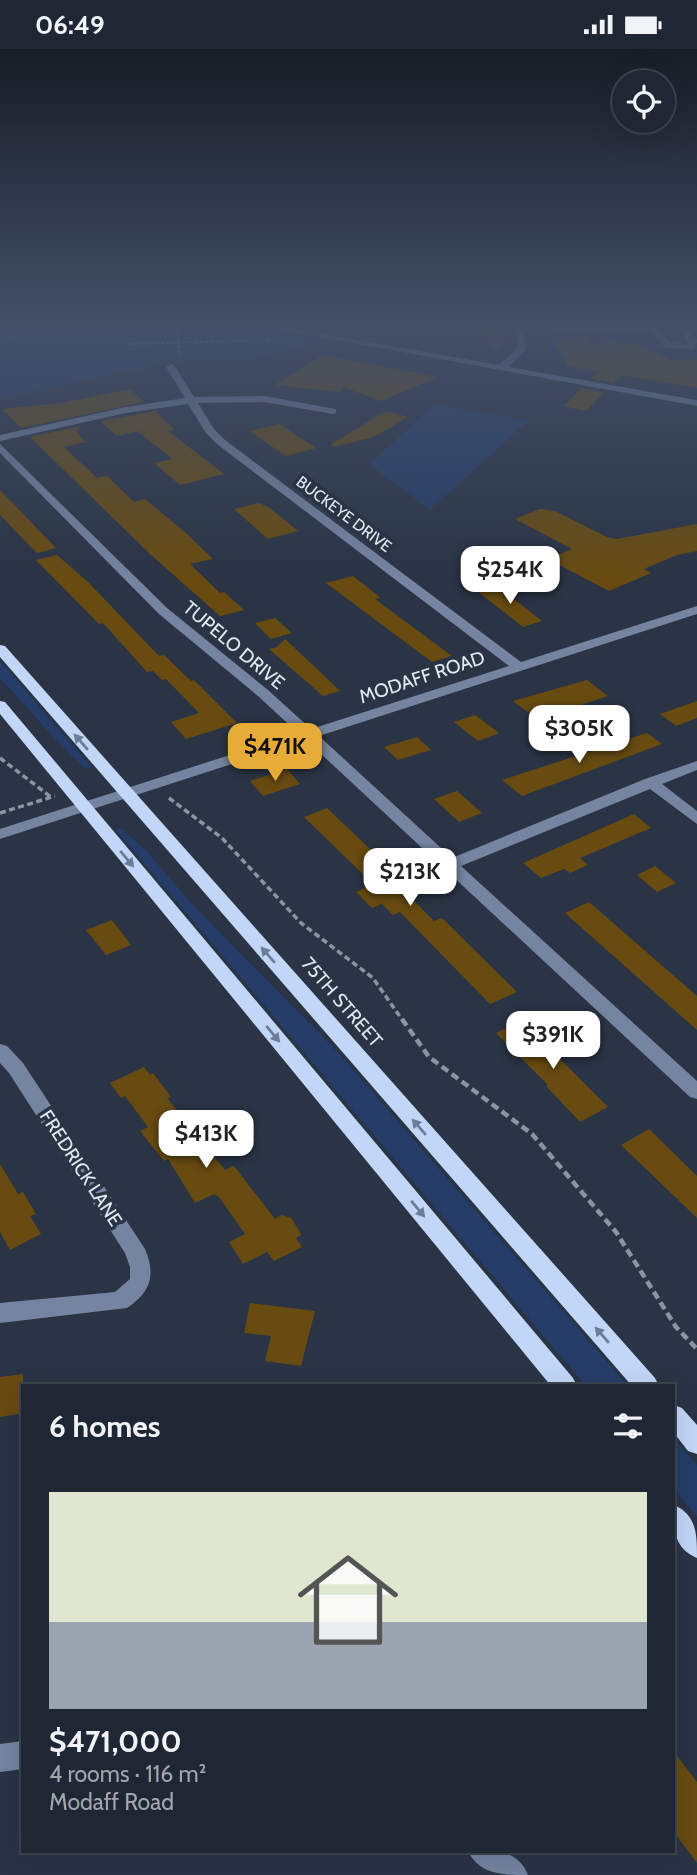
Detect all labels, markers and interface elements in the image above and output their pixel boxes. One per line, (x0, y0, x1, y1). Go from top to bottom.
text: 06:49 (35, 9, 105, 41)
map controls (612, 70, 675, 133)
button: locate (612, 70, 675, 133)
street label: BUCKEYE DRIVE (293, 472, 396, 556)
pin: $254K (461, 547, 559, 606)
text: $254K (477, 555, 543, 583)
street label: TUPELO DRIVE (179, 596, 289, 694)
street label: MODAFF ROAD (356, 646, 488, 708)
pin: $305K (530, 705, 628, 765)
text: $305K (545, 714, 613, 742)
pin: $471K (226, 723, 324, 783)
text: $471K (244, 732, 306, 760)
one-way arrow (73, 733, 89, 751)
pin: $213K (361, 849, 459, 908)
one-way arrow (120, 850, 135, 868)
text: $213K (380, 857, 440, 885)
one-way arrow (260, 946, 276, 964)
street label: 75TH STREET (297, 952, 387, 1052)
pin: $391K (504, 1011, 602, 1071)
text: $391K (522, 1020, 584, 1048)
one-way arrow (265, 1026, 280, 1043)
street label: FREDRICK LANE (35, 1106, 127, 1230)
pin: $413K (157, 1111, 255, 1170)
text: $413K (175, 1119, 237, 1147)
one-way arrow (412, 1119, 428, 1136)
one-way arrow (410, 1201, 425, 1218)
one-way arrow (594, 1326, 610, 1344)
icon: filters (609, 1407, 647, 1445)
text: 6 homes (49, 1408, 160, 1445)
icon: home (285, 1537, 411, 1663)
text: $471,000 (49, 1723, 182, 1760)
text: 4 rooms · 116 m² (49, 1760, 206, 1788)
text: Modaff Road (49, 1788, 174, 1816)

